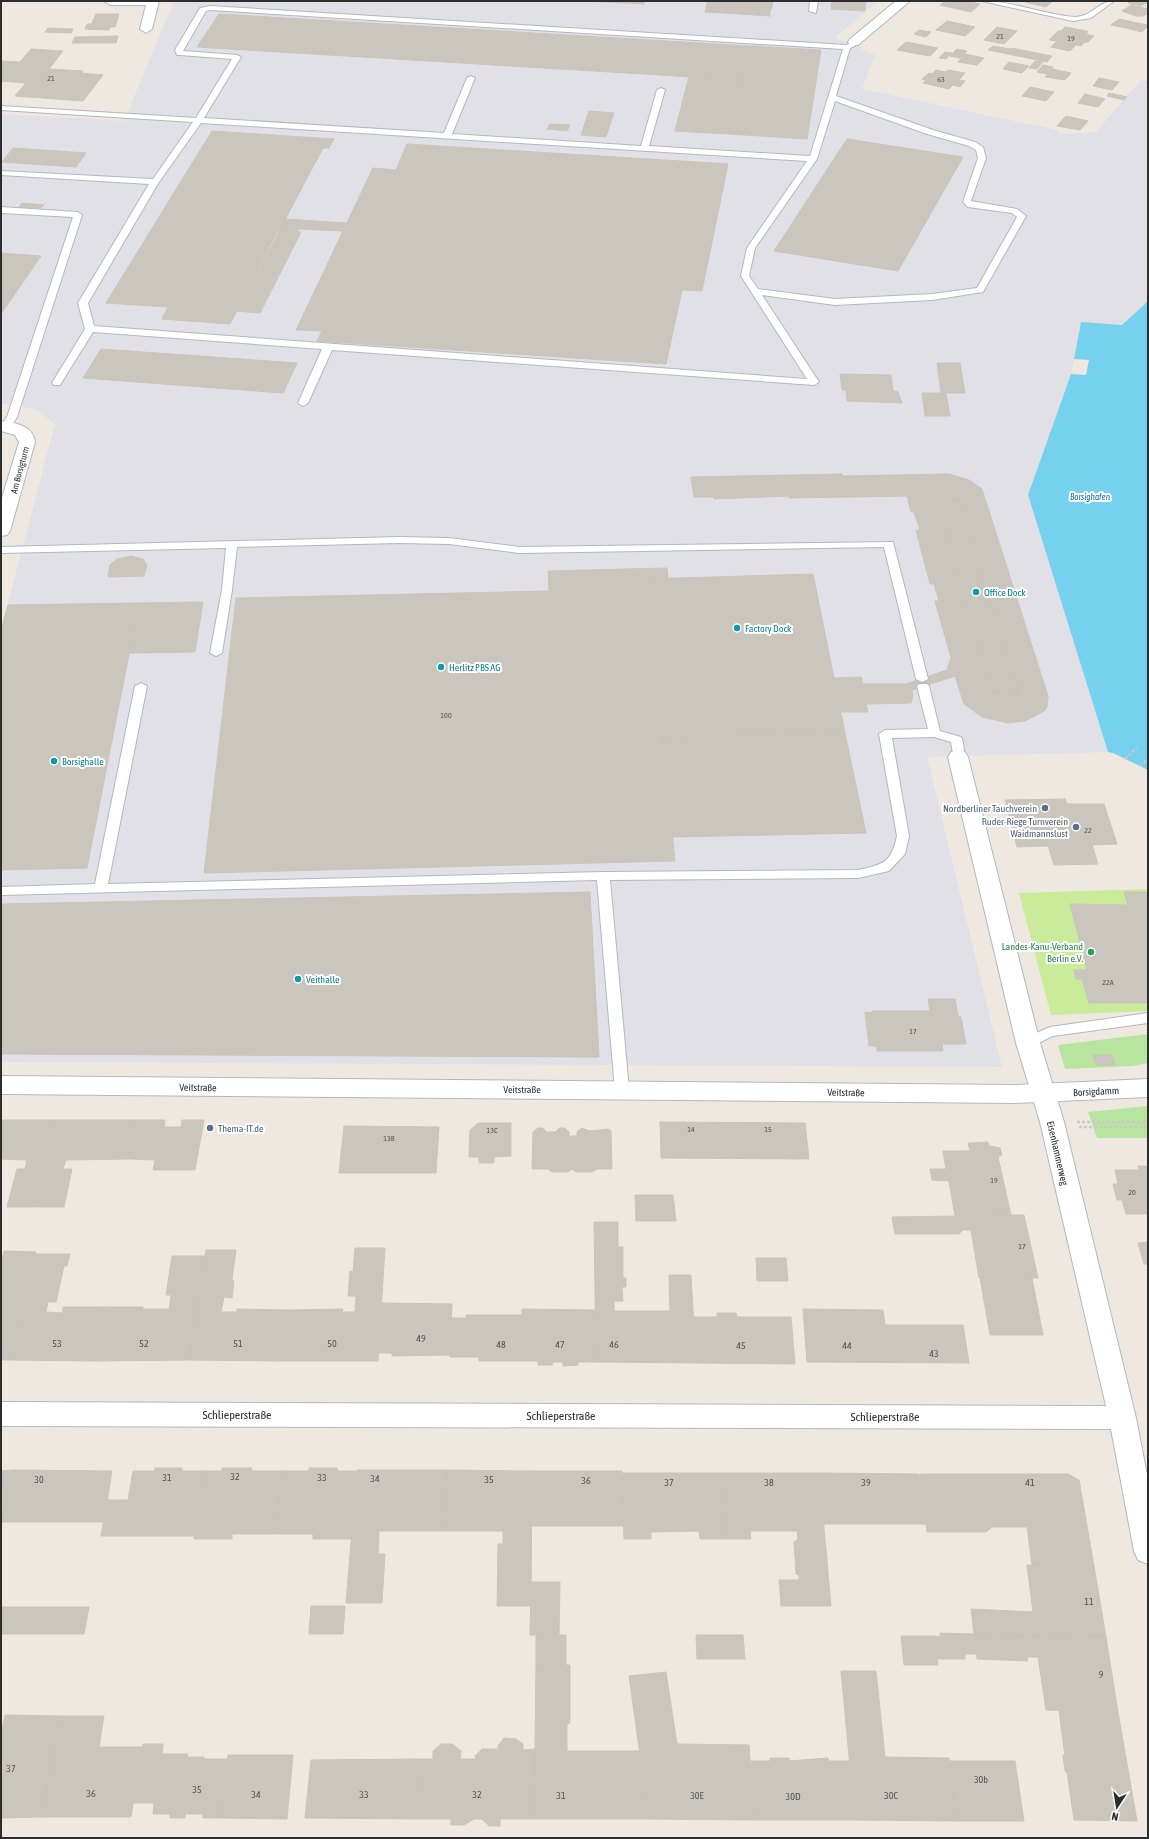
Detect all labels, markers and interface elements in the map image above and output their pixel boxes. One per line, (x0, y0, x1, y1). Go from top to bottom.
house number: 21 (996, 32, 1004, 41)
house number: 19 (1067, 34, 1075, 43)
house number: 21 (47, 74, 55, 83)
house number: 63 (937, 75, 945, 84)
street label: Am Borsigturm (9, 445, 31, 495)
water label: Borsighafen (1070, 492, 1111, 502)
marker: Office Dock (971, 587, 981, 597)
place label: Office Dock (984, 587, 1026, 598)
marker: Factory Dock (732, 623, 742, 633)
place label: Factory Dock (745, 623, 792, 634)
marker: Herlitz PBS AG (436, 662, 446, 672)
place label: Herlitz PBS AG (449, 662, 501, 673)
house number: 100 (440, 711, 452, 720)
marker: Borsighalle (49, 756, 59, 766)
place label: Borsighalle (62, 756, 104, 767)
place label: Nordberliner Tauchverein (943, 803, 1037, 814)
marker: Nordberliner Tauchverein (1040, 803, 1050, 813)
place label: Ruder-Riege Turnverein Waidmannslust (982, 816, 1068, 839)
marker: Ruder-Riege Turnverein Waidmannslust (1071, 822, 1081, 832)
house number: 22 (1084, 826, 1092, 835)
place label: Landes-Kanu-Verband Berlin e.V. (1002, 941, 1083, 964)
marker: Landes-Kanu-Verband Berlin e.V. (1086, 947, 1096, 957)
marker: Veithalle (293, 974, 303, 984)
place label: Veithalle (306, 974, 340, 985)
house number: 22A (1102, 978, 1114, 987)
house number: 17 (909, 1027, 917, 1036)
street label: Veitstraße (179, 1082, 217, 1093)
street label: Veitstraße (503, 1084, 541, 1095)
street label: Borsigdamm (1073, 1085, 1119, 1098)
street label: Veitstraße (827, 1087, 865, 1098)
street label: Eisenhammerweg (1045, 1120, 1070, 1187)
marker: Thema-IT.de (205, 1123, 215, 1133)
place label: Thema-IT.de (218, 1123, 264, 1134)
house number: 14 (687, 1125, 695, 1134)
house number: 15 (764, 1125, 772, 1134)
house number: 13C (486, 1126, 498, 1135)
house number: 13B (383, 1134, 395, 1143)
house number: 19 (990, 1176, 998, 1185)
house number: 20 (1128, 1188, 1136, 1197)
house number: 17 (1018, 1242, 1026, 1251)
house number: 49 (416, 1333, 426, 1344)
house number: 53 (52, 1338, 62, 1349)
house number: 52 (139, 1338, 149, 1349)
house number: 51 (233, 1338, 243, 1349)
house number: 50 (327, 1338, 337, 1349)
house number: 48 (496, 1339, 506, 1350)
house number: 47 (555, 1339, 565, 1350)
house number: 46 (609, 1339, 619, 1350)
house number: 45 (736, 1340, 746, 1351)
house number: 44 (842, 1340, 852, 1351)
house number: 43 (929, 1348, 939, 1359)
street label: Schlieperstraße (202, 1408, 272, 1422)
street label: Schlieperstraße (526, 1409, 596, 1423)
street label: Schlieperstraße (850, 1410, 920, 1424)
house number: 32 (230, 1471, 240, 1482)
house number: 31 (162, 1472, 172, 1483)
house number: 33 (317, 1472, 327, 1483)
house number: 34 (370, 1473, 380, 1484)
house number: 30 (34, 1474, 44, 1485)
house number: 35 (484, 1474, 494, 1485)
house number: 36 (581, 1475, 591, 1486)
house number: 37 (664, 1477, 674, 1488)
house number: 38 (764, 1477, 774, 1488)
house number: 39 (861, 1477, 871, 1488)
house number: 41 (1025, 1477, 1035, 1488)
house number: 11 (1084, 1596, 1094, 1607)
house number: 9 (1099, 1669, 1104, 1680)
house number: 37 (6, 1763, 16, 1774)
house number: 30b (974, 1774, 988, 1785)
house number: 35 (192, 1784, 202, 1795)
north arrow (1097, 1787, 1137, 1827)
house number: 36 (86, 1788, 96, 1799)
house number: 34 (251, 1789, 261, 1800)
house number: 33 (359, 1789, 369, 1800)
house number: 32 (472, 1789, 482, 1800)
house number: 31 (556, 1790, 566, 1801)
house number: 30E (690, 1790, 705, 1801)
house number: 30C (884, 1790, 898, 1801)
house number: 30D (786, 1791, 801, 1802)
text: N (1110, 1810, 1119, 1823)

